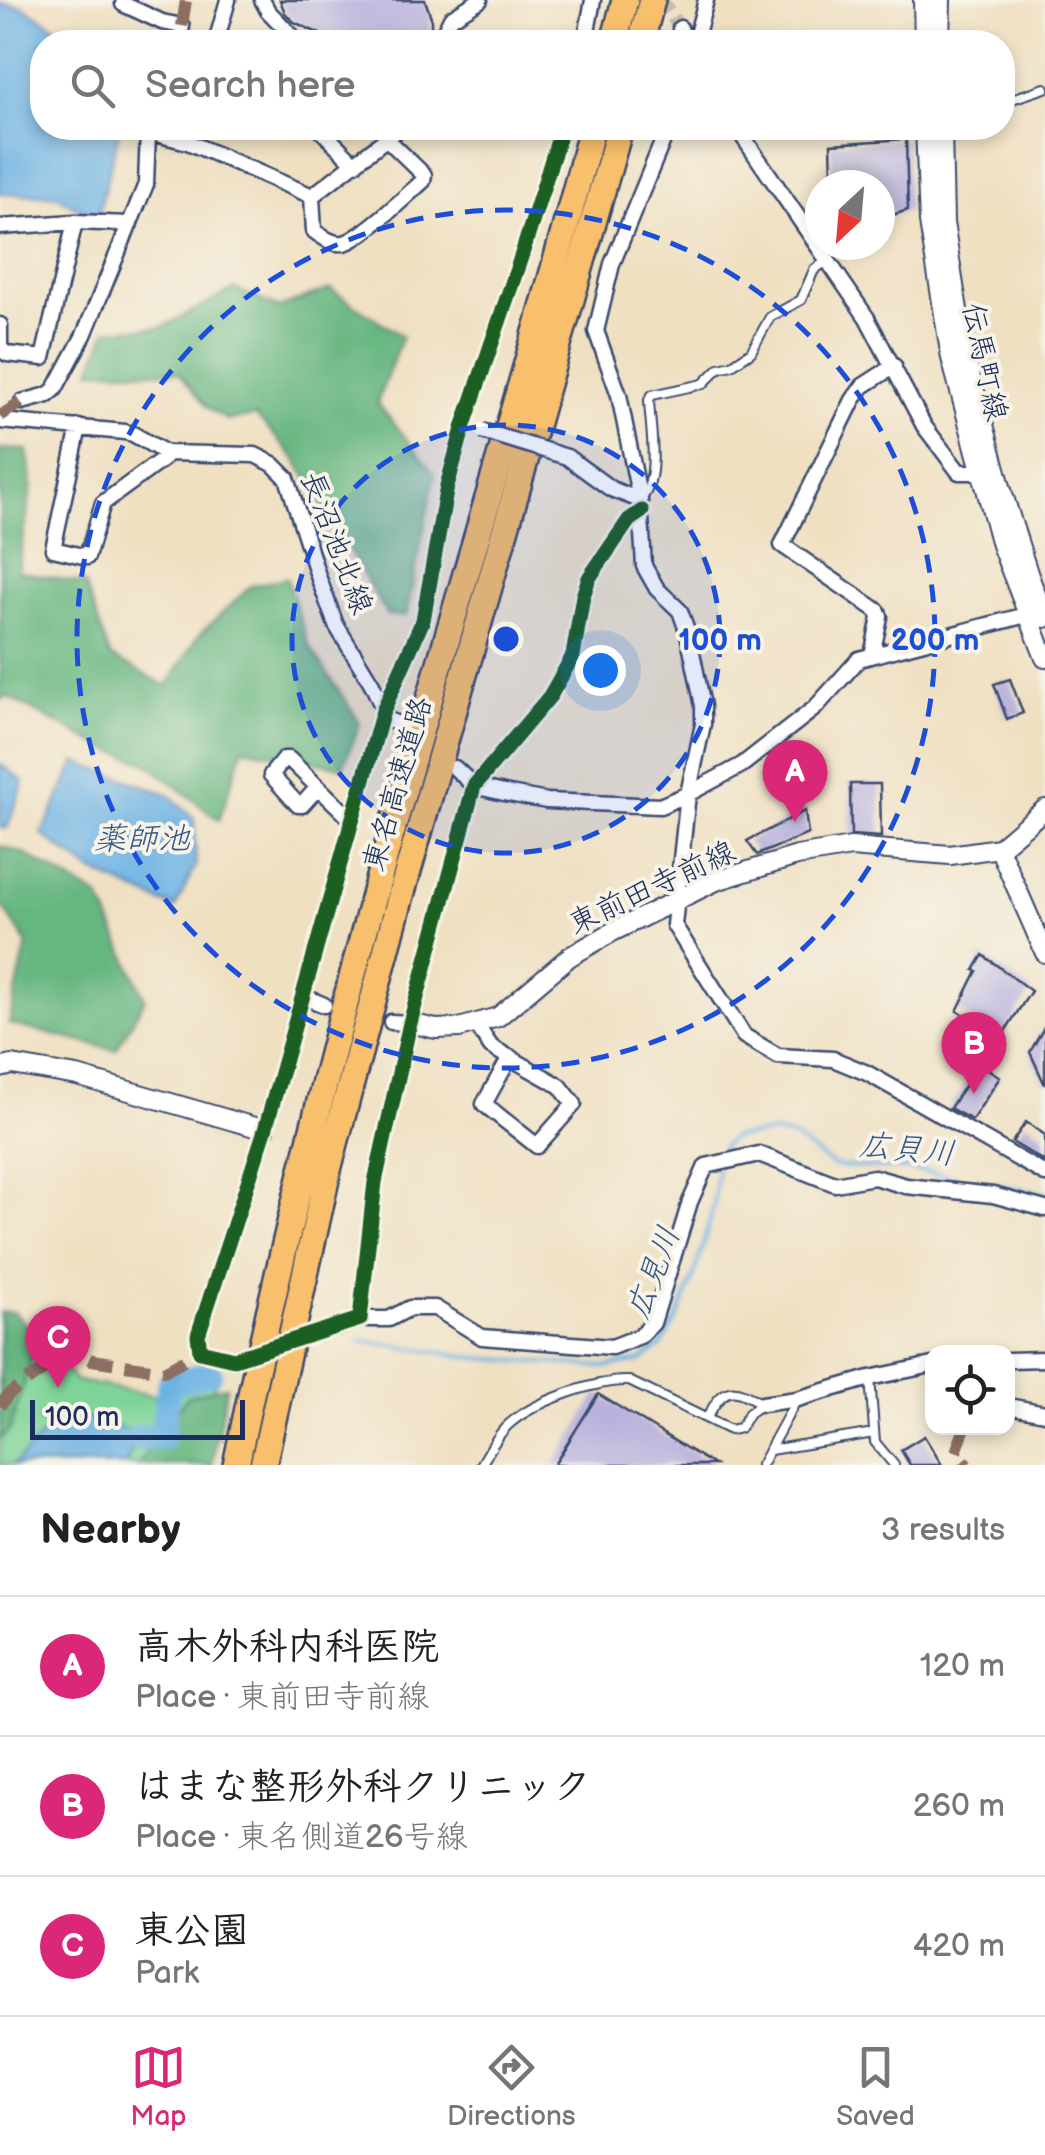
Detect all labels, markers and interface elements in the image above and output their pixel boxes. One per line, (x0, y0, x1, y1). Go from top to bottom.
search box (30, 30, 1015, 140)
icon: search (65, 58, 120, 113)
text: Search here (145, 63, 356, 108)
north arrow (805, 170, 895, 260)
street label: 伝馬町線 (954, 300, 1014, 424)
street label: 長沼池北線 (292, 467, 380, 619)
centre of rings (488, 621, 524, 657)
text: 100 m (678, 623, 762, 659)
text: 200 m (891, 623, 979, 659)
your location (575, 645, 626, 696)
street label: 東名高速道路 (356, 693, 440, 875)
pin: A (762, 740, 828, 822)
water label: 薬師池 (94, 820, 191, 859)
street label: 東前田寺前線 (563, 834, 741, 942)
pin: B (942, 1012, 1006, 1094)
water label: 広貝川 (857, 1126, 957, 1174)
water label: 広見川 (619, 1221, 689, 1325)
pin: C (26, 1306, 90, 1388)
map controls (925, 1345, 1015, 1435)
button: locate (925, 1345, 1015, 1435)
scale bar (30, 1395, 245, 1440)
text: 100 m (45, 1401, 119, 1434)
text: Nearby (40, 1505, 180, 1556)
text: 3 results (881, 1511, 1005, 1550)
text: 高木外科内科医院 (135, 1625, 439, 1670)
text: A (63, 1647, 82, 1686)
text: 120 m (920, 1647, 1005, 1686)
text: Place · 東前田寺前線 (135, 1678, 429, 1717)
text: はまな整形外科クリニック (135, 1765, 591, 1810)
text: B (61, 1787, 84, 1826)
text: 260 m (913, 1787, 1005, 1826)
text: Place · 東名側道26号線 (135, 1818, 467, 1857)
text: 東公園 (135, 1909, 249, 1954)
text: C (61, 1927, 84, 1966)
text: 420 m (913, 1927, 1005, 1966)
text: Park (135, 1954, 199, 1993)
tab: Map (130, 2040, 187, 2133)
tab: Directions (447, 2040, 576, 2133)
tab: Saved (836, 2040, 915, 2133)

